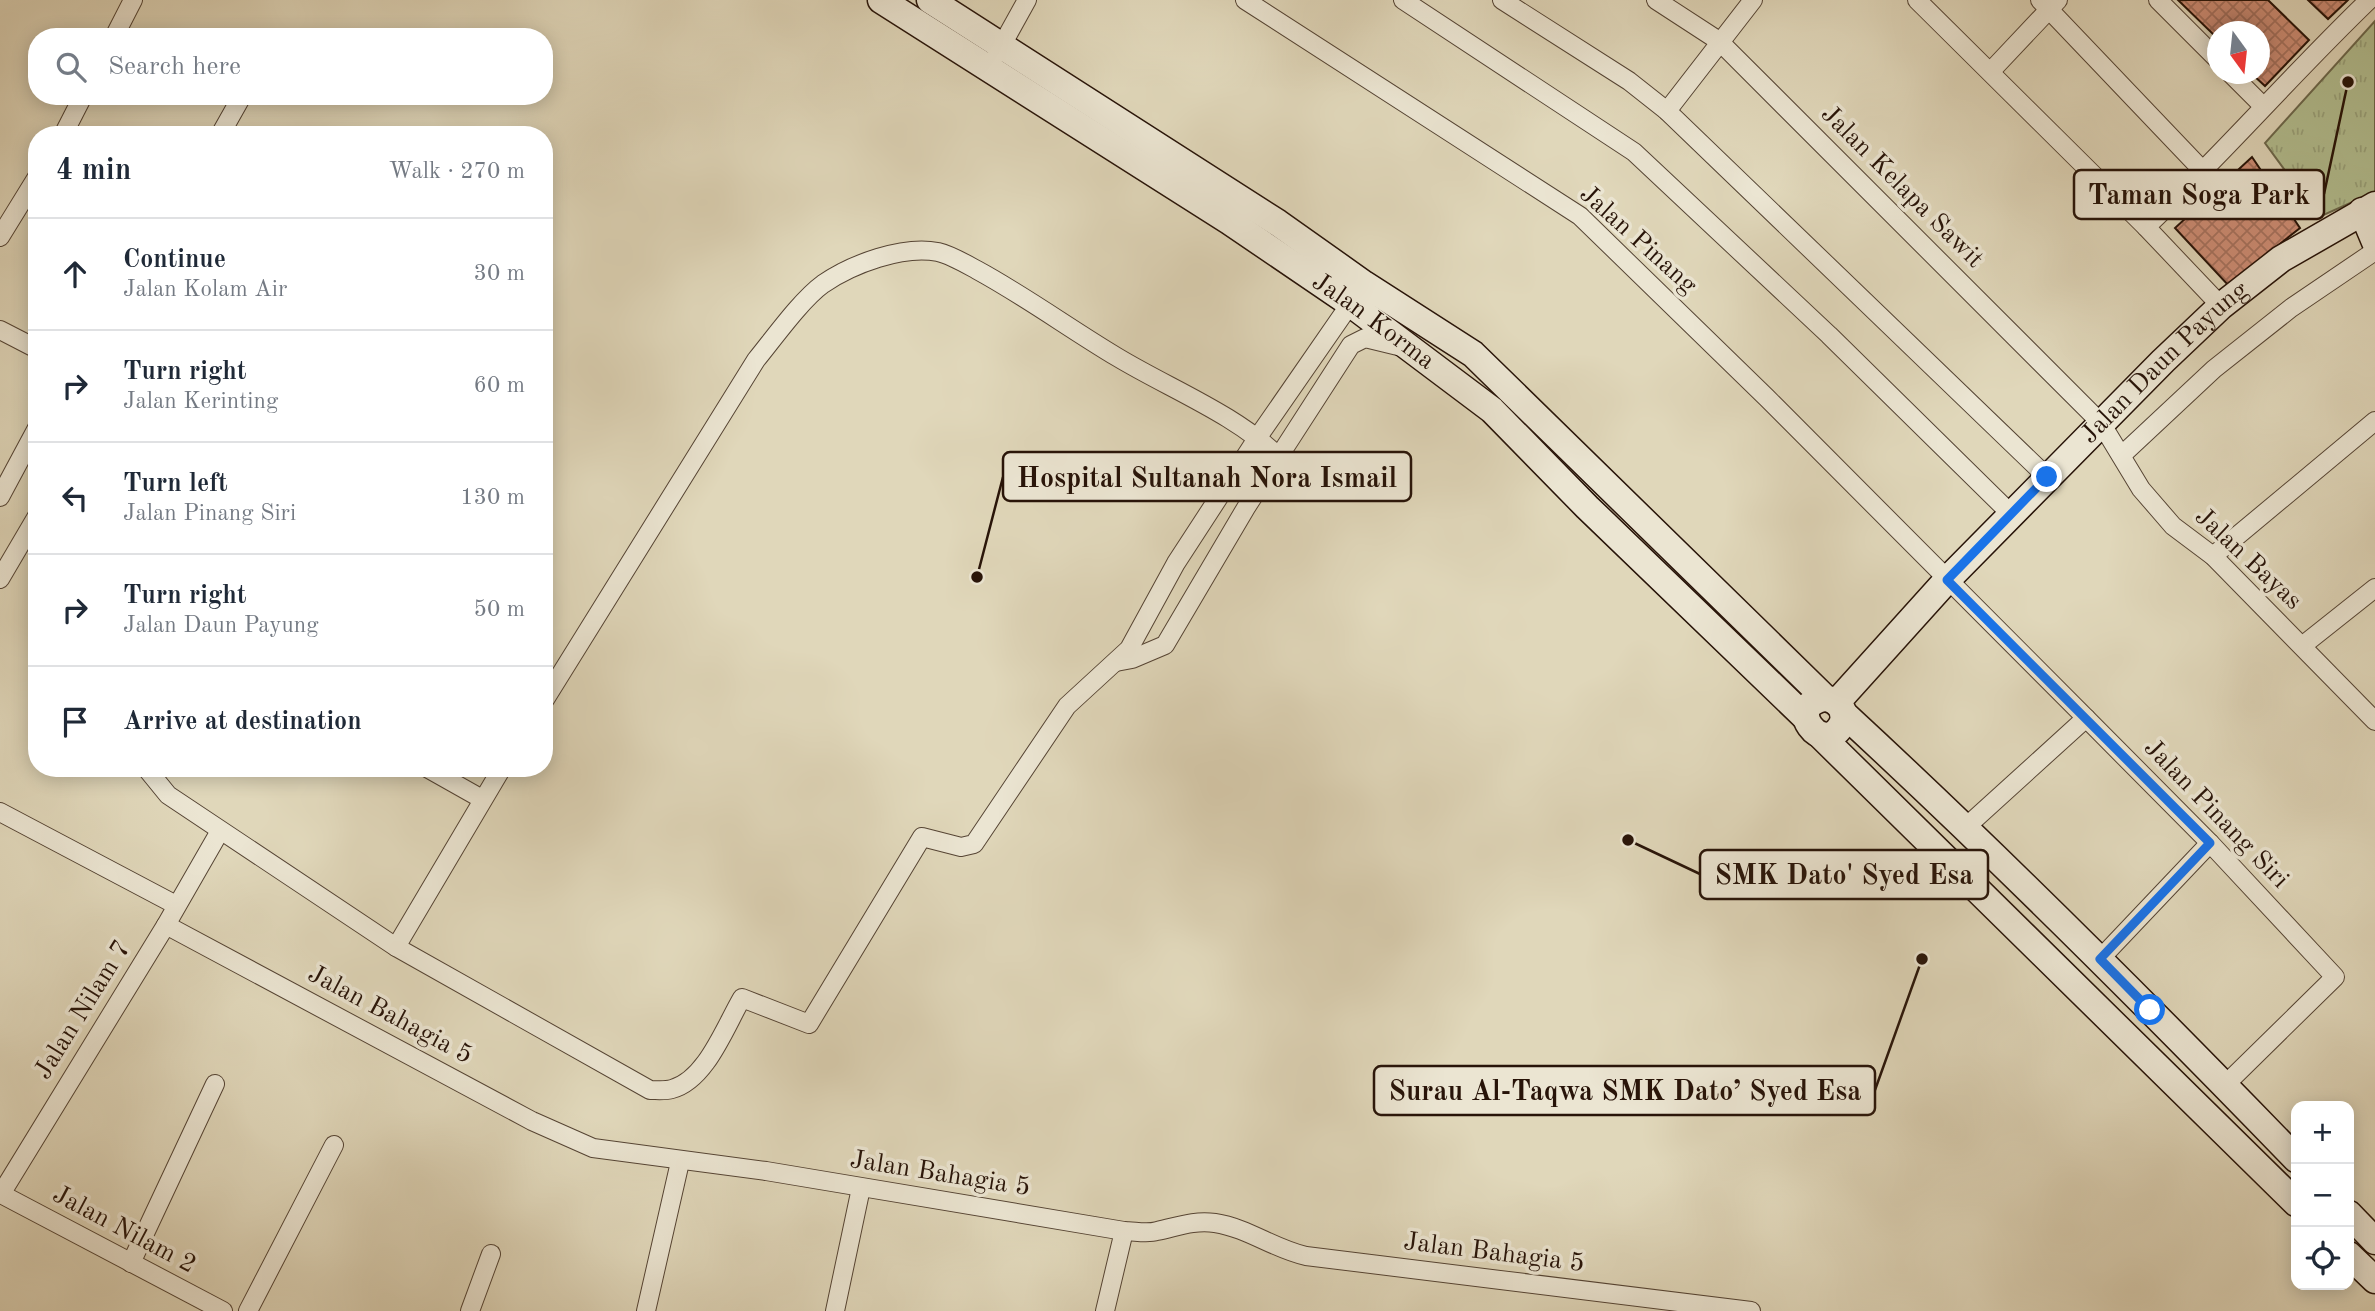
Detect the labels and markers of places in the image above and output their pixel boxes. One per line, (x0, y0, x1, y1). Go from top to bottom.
callout: Taman Soga Park (2074, 170, 2324, 219)
callout: Hospital Sultanah Nora Ismail (1003, 452, 1411, 501)
callout: SMK Dato' Syed Esa (1700, 850, 1988, 899)
callout: Surau Al-Taqwa SMK Dato’ Syed Esa (1374, 1066, 1875, 1115)

